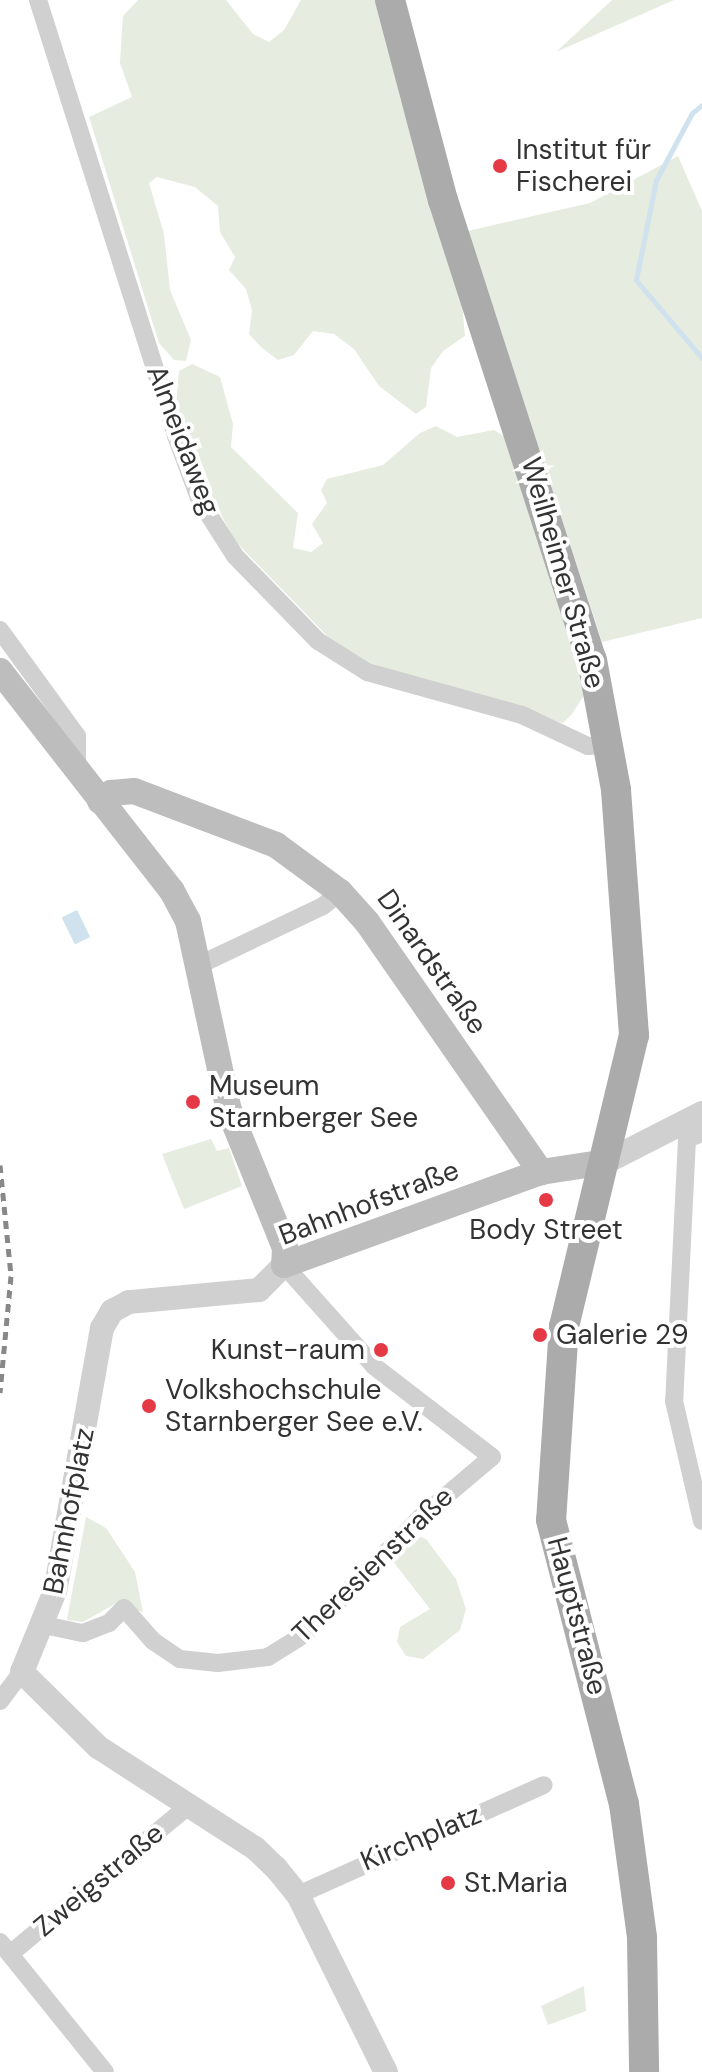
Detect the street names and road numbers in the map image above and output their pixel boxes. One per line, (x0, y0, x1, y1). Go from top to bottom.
street label: Almeidaweg (139, 361, 227, 519)
street label: Weilheimer Straße (514, 454, 612, 692)
street label: Dinardstraße (370, 883, 494, 1041)
street label: Bahnhofstraße (274, 1153, 464, 1253)
street label: Bahnhofplatz (36, 1425, 102, 1597)
street label: Theresienstraße (286, 1480, 460, 1650)
street label: Hauptstraße (540, 1533, 614, 1699)
street label: Kirchplatz (356, 1798, 486, 1878)
street label: Zweigstraße (28, 1816, 170, 1944)

